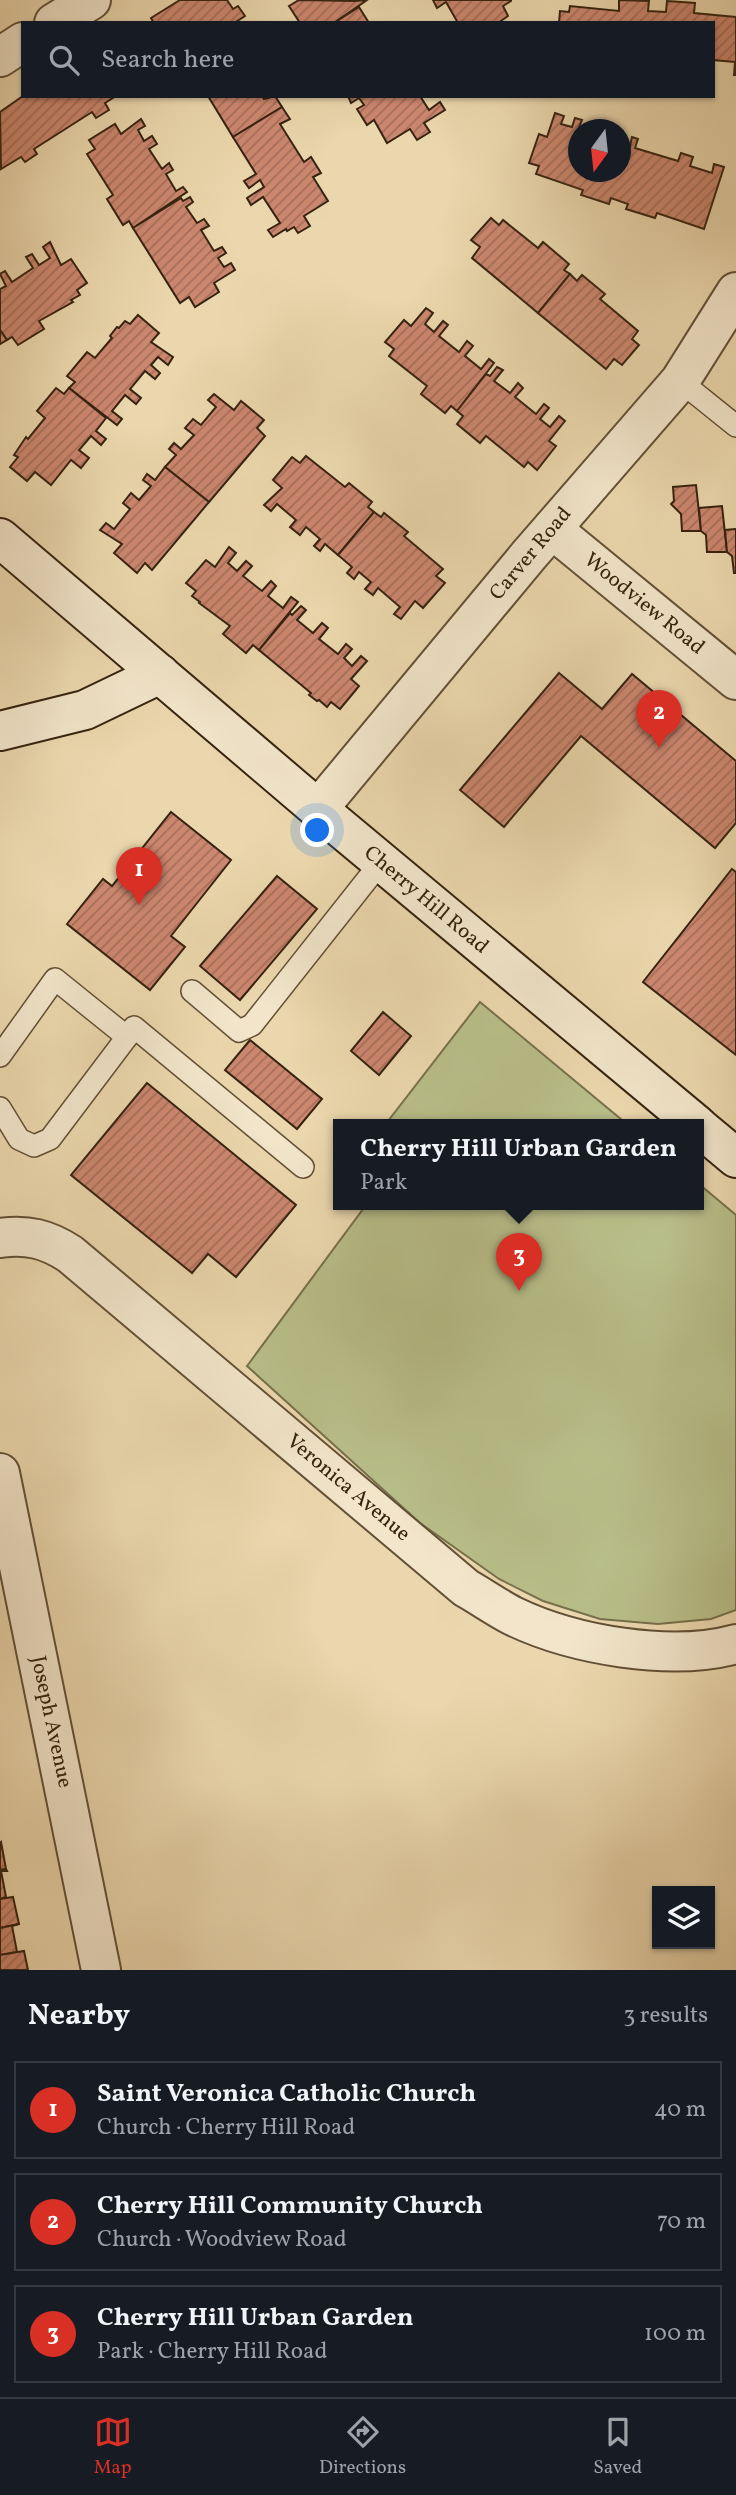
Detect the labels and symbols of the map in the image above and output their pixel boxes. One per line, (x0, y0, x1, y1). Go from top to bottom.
north arrow (568, 119, 631, 182)
street label: Carver Road (483, 501, 579, 607)
street label: Woodview Road (577, 546, 711, 662)
pin: 2 (636, 690, 682, 748)
your location (300, 813, 334, 847)
street label: Cherry Hill Road (357, 839, 495, 961)
pin: 1 (116, 847, 162, 905)
pin: 3 (496, 1233, 542, 1291)
street label: Veronica Avenue (280, 1427, 416, 1549)
street label: Joseph Avenue (23, 1653, 79, 1791)

